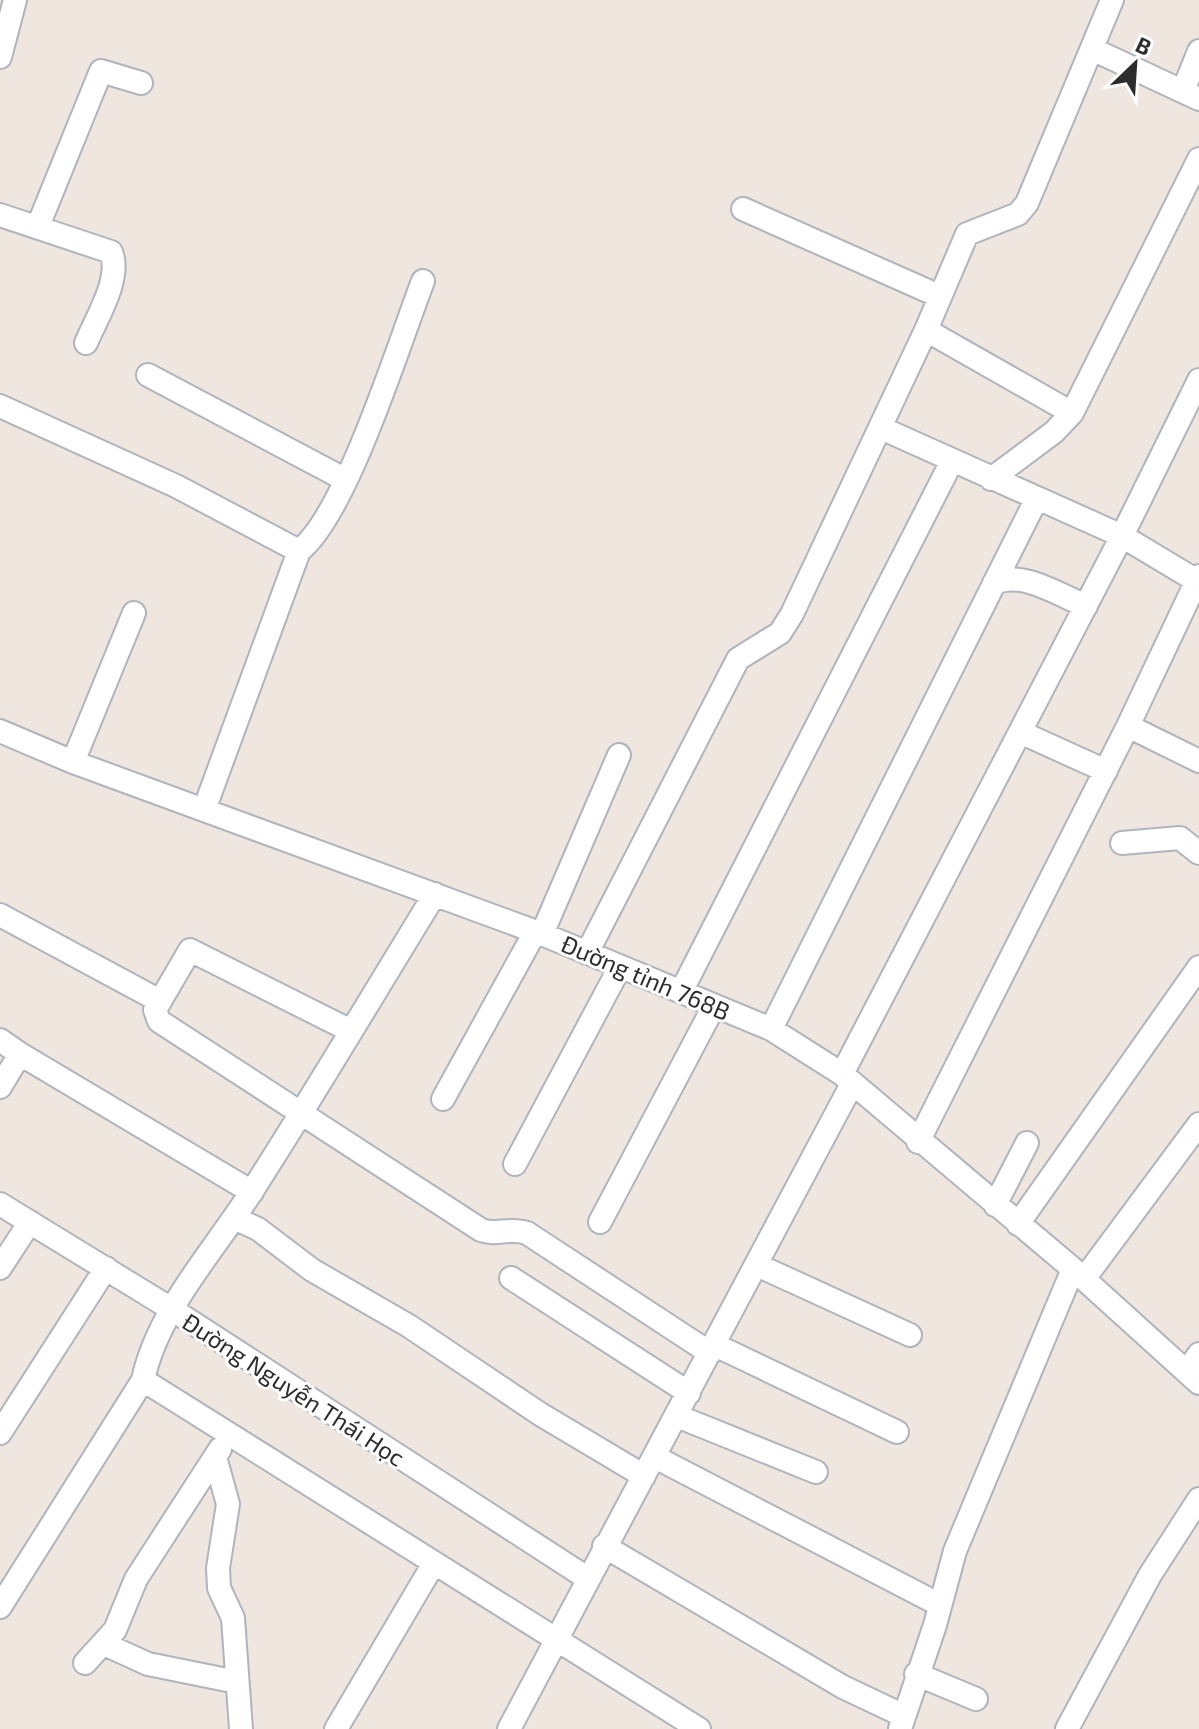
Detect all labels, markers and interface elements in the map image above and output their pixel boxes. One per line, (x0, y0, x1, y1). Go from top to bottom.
north arrow (1095, 24, 1175, 104)
text: B (1132, 30, 1156, 60)
street label: Đường tỉnh 768B (557, 928, 735, 1026)
street label: Đường Nguyễn Thái Học (178, 1306, 410, 1472)

